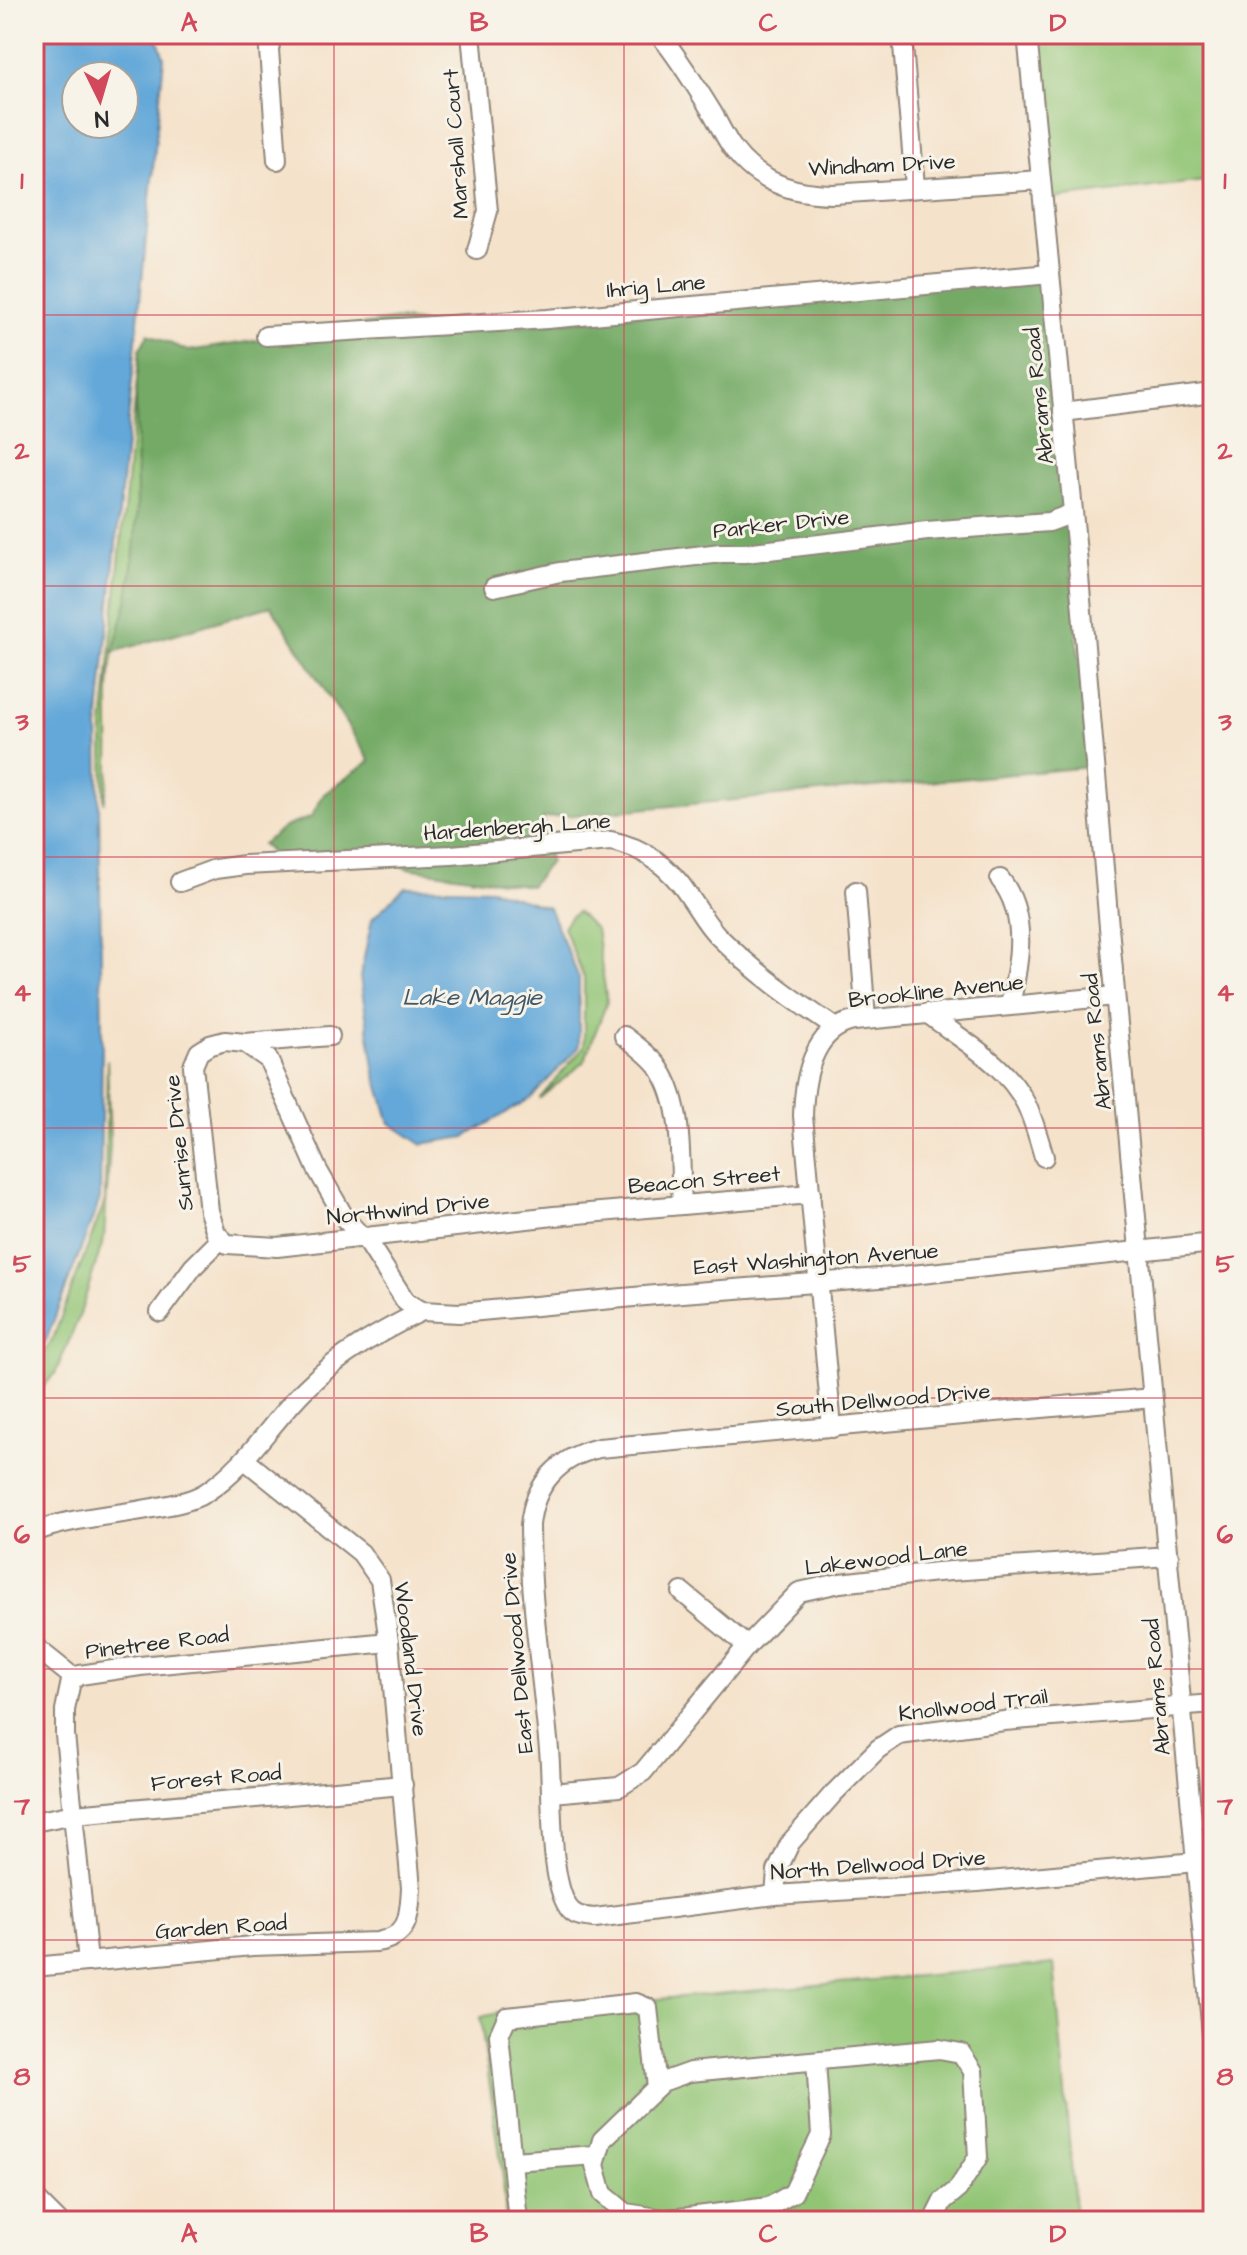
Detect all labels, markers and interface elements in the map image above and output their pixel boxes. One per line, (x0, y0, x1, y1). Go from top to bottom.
text: A (181, 5, 198, 41)
text: B (470, 5, 489, 41)
text: C (759, 5, 778, 41)
text: D (1050, 5, 1067, 41)
north arrow (60, 60, 140, 140)
street label: Marshall Court (436, 68, 477, 220)
text: N (93, 102, 110, 134)
street label: Windham Drive (808, 146, 957, 185)
text: 1 (20, 163, 24, 199)
text: 1 (1223, 163, 1227, 199)
street label: Ihrig Lane (605, 267, 707, 307)
street label: Abrams Road (1017, 326, 1062, 466)
text: 2 (14, 433, 30, 469)
text: 2 (1217, 433, 1233, 469)
street label: Parker Drive (712, 502, 851, 547)
text: 3 (14, 704, 29, 740)
text: 3 (1217, 704, 1232, 740)
street label: Hardenbergh Lane (422, 805, 612, 850)
street label: Brookline Avenue (847, 967, 1025, 1016)
street label: Abrams Road (1075, 972, 1120, 1112)
text: 4 (13, 975, 31, 1011)
text: 4 (1216, 975, 1234, 1011)
water label: Lake Maggie (402, 981, 543, 1016)
street label: Sunrise Drive (157, 1073, 202, 1212)
street label: Beacon Street (627, 1158, 782, 1203)
street label: Northwind Drive (325, 1186, 491, 1233)
street label: East Washington Avenue (693, 1235, 940, 1285)
text: 5 (13, 1246, 32, 1282)
text: 5 (1216, 1246, 1235, 1282)
street label: South Dellwood Drive (775, 1376, 992, 1425)
text: 6 (14, 1517, 31, 1553)
text: 6 (1217, 1517, 1234, 1553)
street label: Lakewood Lane (803, 1533, 969, 1584)
street label: East Dellwood Drive (493, 1551, 542, 1755)
street label: Woodland Drive (386, 1580, 435, 1738)
street label: Abrams Road (1136, 1617, 1179, 1757)
street label: Pinetree Road (84, 1619, 231, 1668)
street label: Knollwood Trail (897, 1681, 1050, 1730)
street label: Forest Road (150, 1757, 283, 1800)
text: 7 (13, 1788, 30, 1824)
text: 7 (1216, 1788, 1233, 1824)
street label: North Dellwood Drive (769, 1843, 987, 1888)
street label: Garden Road (154, 1907, 288, 1948)
text: 8 (14, 2059, 31, 2095)
text: 8 (1217, 2059, 1234, 2095)
text: A (181, 2216, 198, 2252)
text: B (470, 2216, 489, 2252)
text: C (759, 2216, 778, 2252)
text: D (1050, 2216, 1067, 2252)

